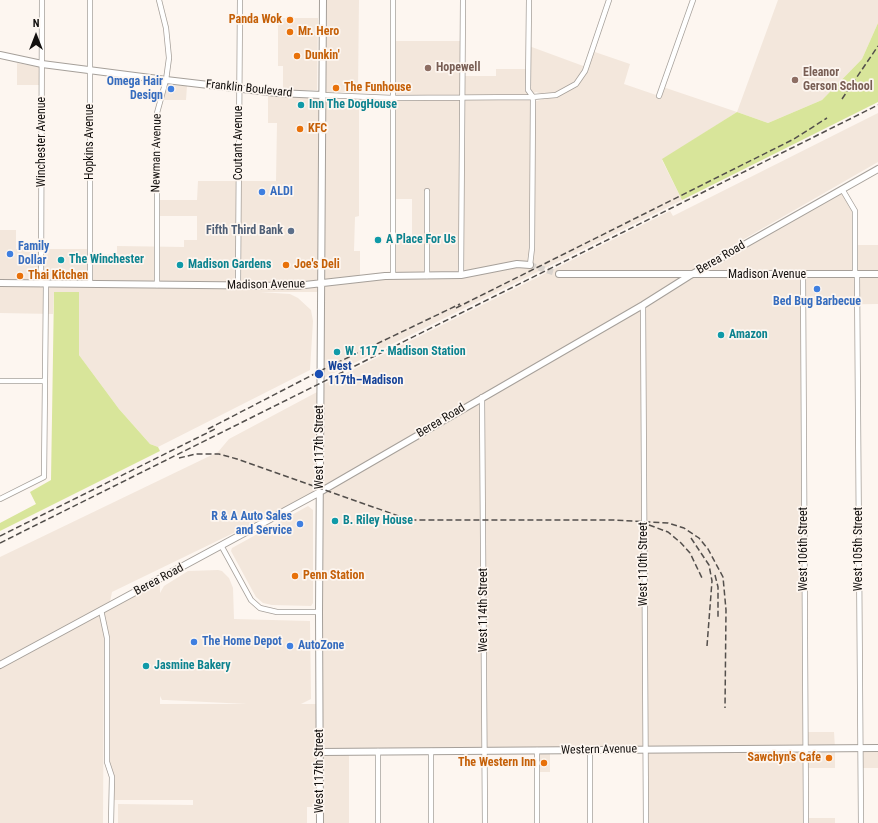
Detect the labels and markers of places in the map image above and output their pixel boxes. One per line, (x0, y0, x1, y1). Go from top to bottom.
place label: Panda Wok (229, 13, 282, 27)
marker: Panda Wok (285, 15, 295, 25)
place label: Mr. Hero (298, 25, 339, 39)
marker: Mr. Hero (285, 27, 295, 37)
place label: Dunkin' (305, 49, 340, 63)
marker: Dunkin' (292, 51, 302, 61)
place label: Hopewell (436, 61, 480, 75)
marker: Hopewell (423, 63, 433, 73)
place label: Eleanor Gerson School (803, 66, 873, 94)
place label: Omega Hair Design (107, 75, 163, 103)
marker: Eleanor Gerson School (790, 75, 800, 85)
place label: The Funhouse (344, 81, 411, 95)
marker: The Funhouse (331, 83, 341, 93)
marker: Omega Hair Design (166, 84, 176, 94)
place label: Inn The DogHouse (309, 98, 397, 112)
marker: Inn The DogHouse (296, 100, 306, 110)
place label: KFC (308, 122, 327, 136)
marker: KFC (295, 124, 305, 134)
place label: ALDI (270, 185, 293, 199)
marker: ALDI (257, 187, 267, 197)
place label: Fifth Third Bank (206, 224, 283, 238)
marker: Fifth Third Bank (286, 226, 296, 236)
place label: A Place For Us (386, 233, 456, 247)
marker: A Place For Us (373, 235, 383, 245)
place label: Family Dollar (18, 240, 49, 268)
marker: Family Dollar (5, 249, 15, 259)
place label: The Winchester (69, 253, 144, 267)
marker: The Winchester (56, 255, 66, 265)
place label: Madison Gardens (188, 258, 271, 272)
place label: Joe's Deli (294, 258, 340, 272)
marker: Madison Gardens (175, 260, 185, 270)
marker: Joe's Deli (281, 260, 291, 270)
place label: Thai Kitchen (28, 269, 88, 283)
marker: Thai Kitchen (15, 271, 25, 281)
marker: Bed Bug Barbecue (812, 284, 822, 294)
place label: Bed Bug Barbecue (773, 295, 861, 309)
place label: Amazon (729, 328, 768, 342)
marker: Amazon (716, 330, 726, 340)
place label: W. 117 - Madison Station (345, 345, 466, 359)
marker: W. 117 - Madison Station (332, 347, 342, 357)
place label: West 117th–Madison (328, 360, 403, 388)
marker: West 117th–Madison (313, 368, 325, 380)
place label: R & A Auto Sales and Service (211, 510, 292, 538)
place label: B. Riley House (343, 514, 413, 528)
marker: B. Riley House (330, 516, 340, 526)
marker: R & A Auto Sales and Service (295, 519, 305, 529)
place label: Penn Station (303, 569, 364, 583)
marker: Penn Station (290, 571, 300, 581)
place label: The Home Depot (202, 635, 282, 649)
marker: The Home Depot (189, 637, 199, 647)
place label: AutoZone (298, 639, 344, 653)
marker: AutoZone (285, 641, 295, 651)
place label: Jasmine Bakery (154, 659, 230, 673)
marker: Jasmine Bakery (141, 661, 151, 671)
place label: Sawchyn's Cafe (747, 751, 821, 765)
marker: Sawchyn's Cafe (824, 753, 834, 763)
place label: The Western Inn (458, 756, 536, 770)
marker: The Western Inn (539, 758, 549, 768)

